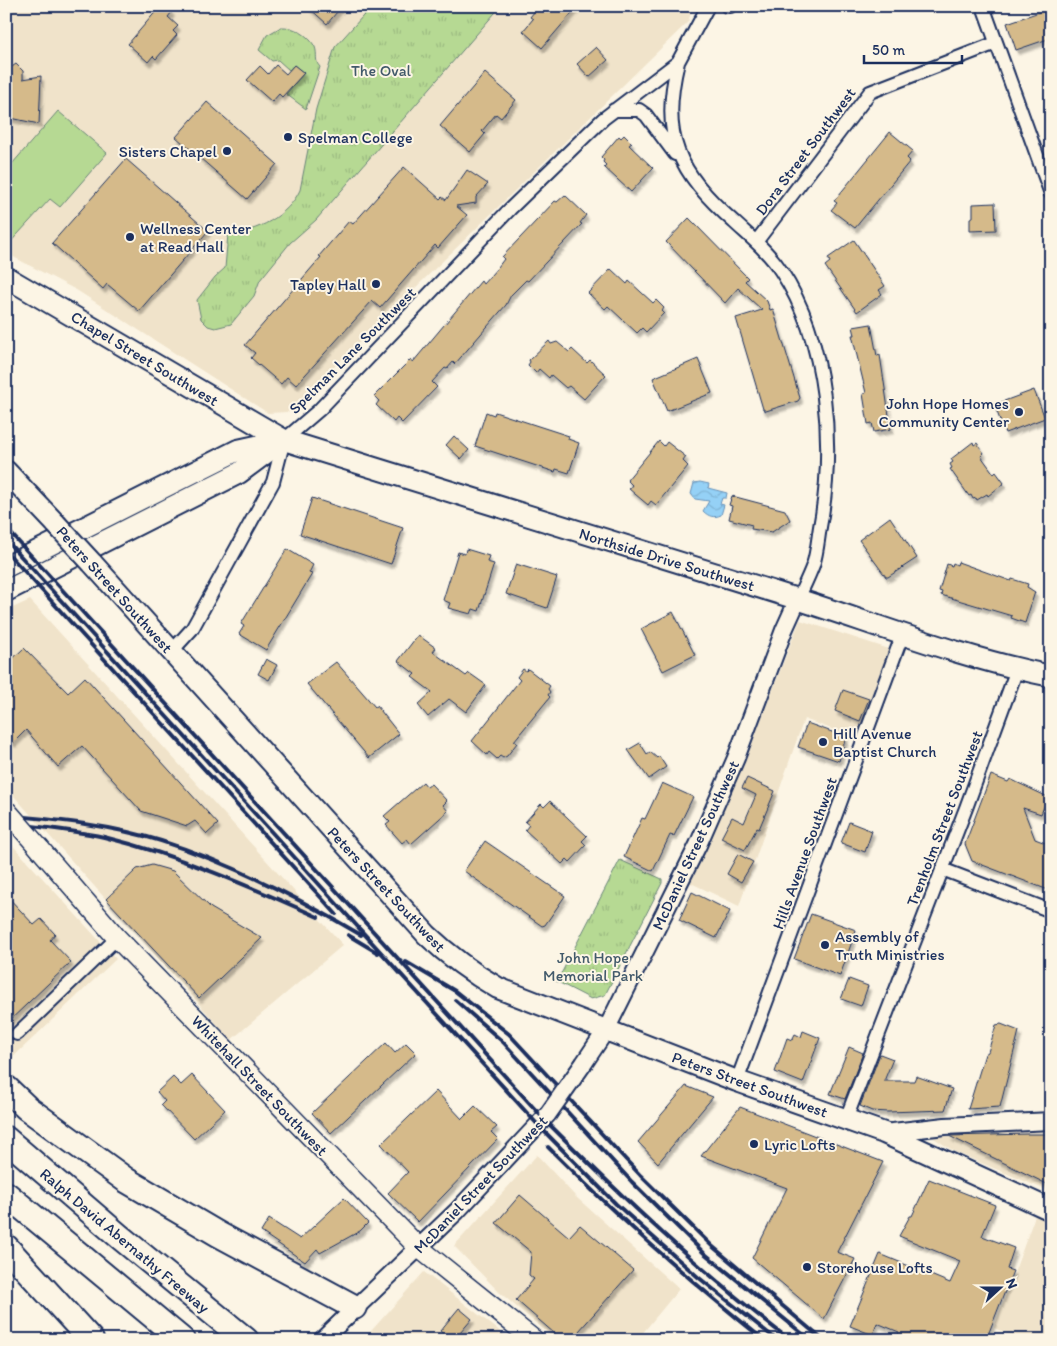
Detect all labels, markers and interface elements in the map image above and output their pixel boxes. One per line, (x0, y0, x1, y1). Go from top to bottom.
scale bar (864, 32, 962, 64)
text: 50 m (872, 41, 905, 59)
park label: The Oval (351, 61, 412, 80)
street label: Dora Street Southwest (751, 84, 860, 219)
place label: Spelman College (298, 128, 413, 147)
marker: Spelman College (282, 131, 294, 143)
place label: Sisters Chapel (119, 142, 217, 161)
marker: Sisters Chapel (221, 145, 233, 157)
place label: Wellness Center at Read Hall (140, 219, 251, 256)
marker: Wellness Center at Read Hall (124, 231, 136, 243)
place label: Tapley Hall (290, 275, 366, 294)
marker: Tapley Hall (370, 278, 382, 290)
street label: Spelman Lane Southwest (285, 283, 420, 418)
street label: Chapel Street Southwest (68, 307, 222, 410)
place label: John Hope Homes Community Center (879, 394, 1009, 431)
marker: John Hope Homes Community Center (1013, 406, 1025, 418)
street label: Peters Street Southwest (53, 522, 177, 657)
street label: Northside Drive Southwest (577, 524, 757, 595)
place label: Hill Avenue Baptist Church (833, 724, 936, 761)
street label: Trenholm Street Southwest (902, 728, 987, 909)
marker: Hill Avenue Baptist Church (817, 736, 829, 748)
street label: McDaniel Street Southwest (648, 758, 743, 933)
street label: Hills Avenue Southwest (768, 775, 841, 932)
street label: Peters Street Southwest (324, 823, 450, 956)
place label: Assembly of Truth Ministries (835, 927, 945, 964)
marker: Assembly of Truth Ministries (819, 939, 831, 951)
park label: John Hope Memorial Park (543, 948, 643, 985)
street label: Whitehall Street Southwest (188, 1011, 332, 1160)
street label: Peters Street Southwest (669, 1047, 830, 1122)
street label: McDaniel Street Southwest (409, 1111, 551, 1257)
place label: Lyric Lofts (764, 1135, 836, 1154)
marker: Lyric Lofts (748, 1138, 760, 1150)
street label: Ralph David Abernathy Freeway (36, 1164, 214, 1317)
place label: Storehouse Lofts (817, 1258, 933, 1277)
marker: Storehouse Lofts (801, 1261, 813, 1273)
north arrow (974, 1264, 1024, 1314)
text: N (1002, 1276, 1021, 1291)

